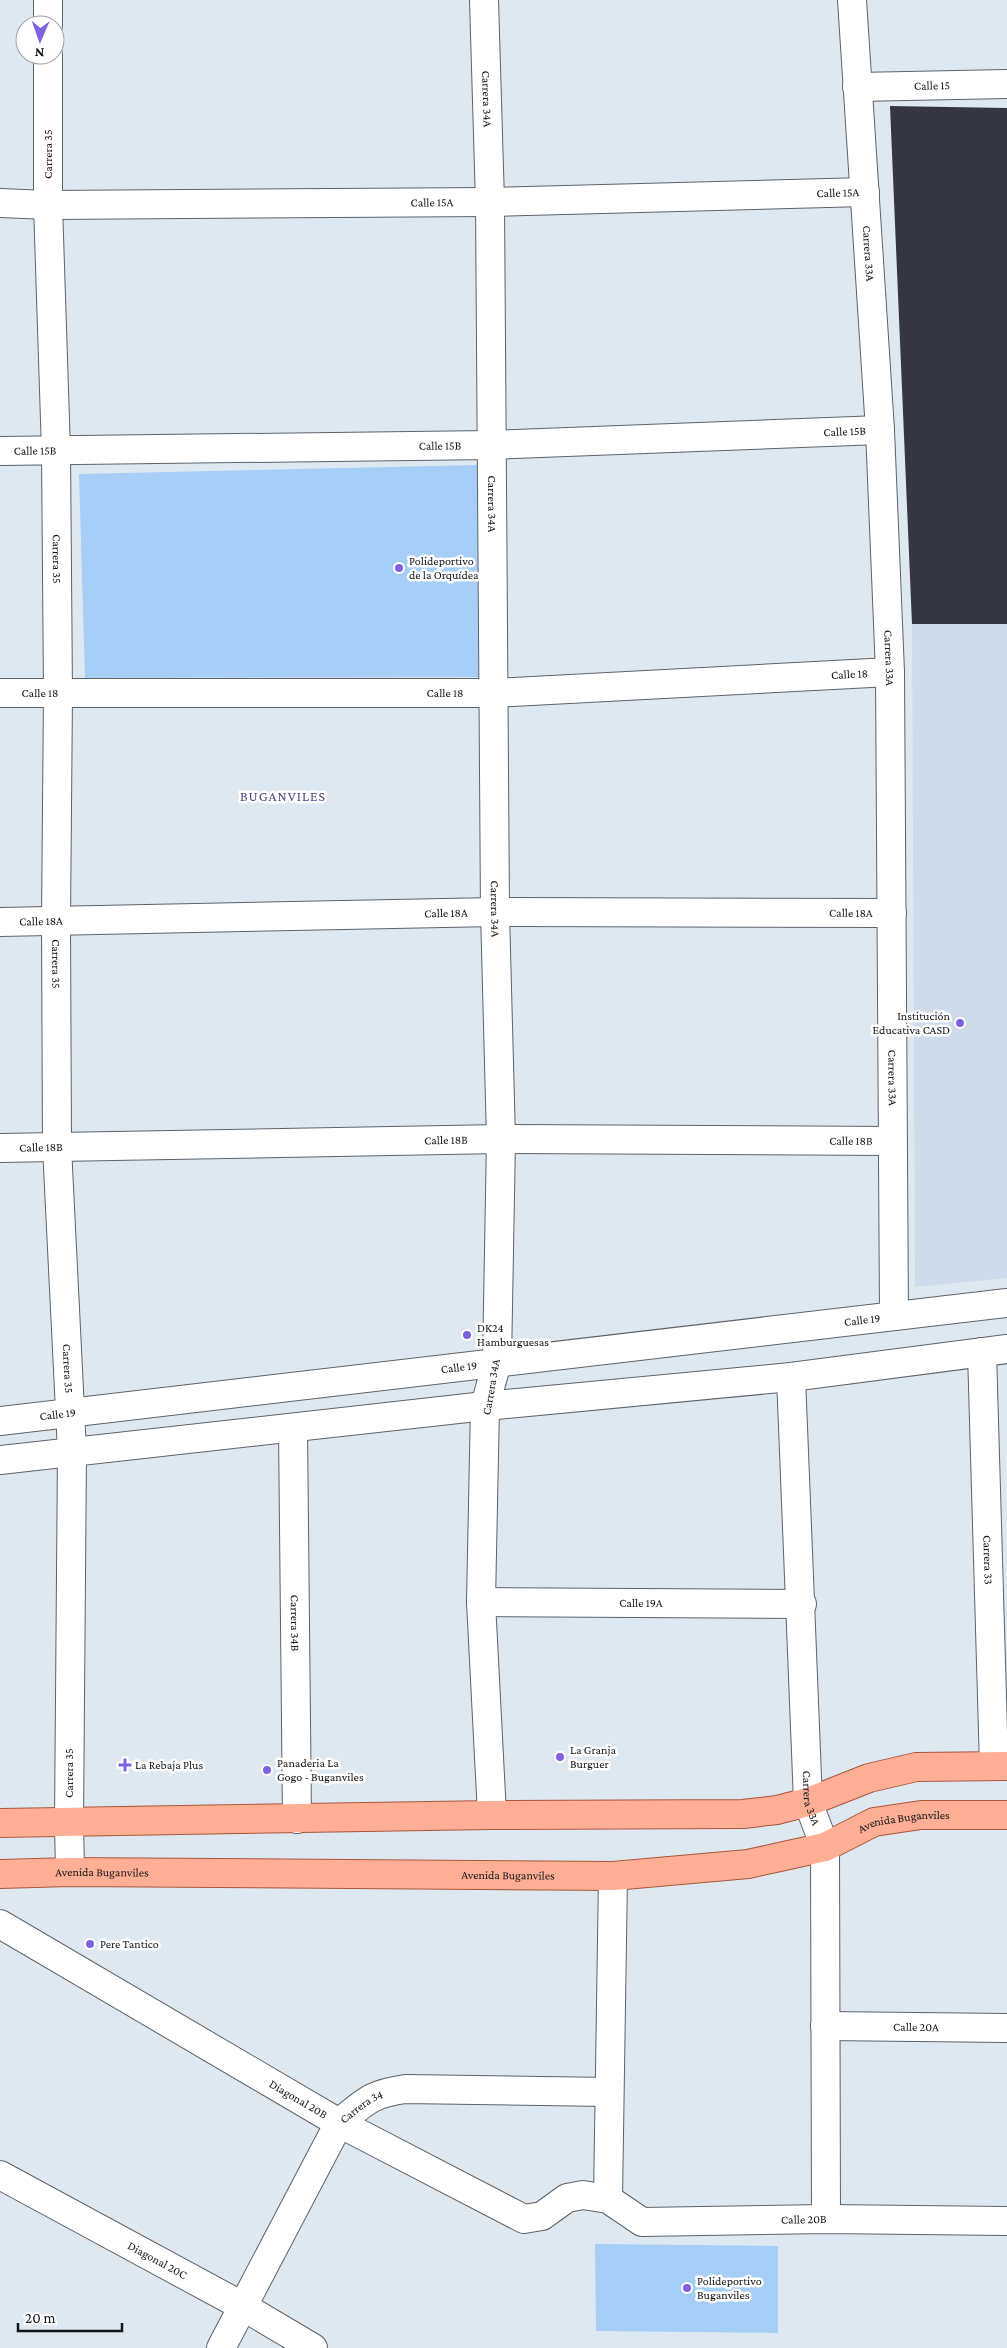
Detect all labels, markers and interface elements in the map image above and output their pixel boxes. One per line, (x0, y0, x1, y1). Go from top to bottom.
north arrow (15, 15, 65, 65)
text: N (34, 45, 45, 61)
street label: Carrera 34A (479, 70, 495, 128)
street label: Calle 15 (914, 78, 950, 93)
street label: Carrera 35 (41, 129, 55, 179)
street label: Calle 15A (816, 185, 860, 200)
street label: Calle 15A (411, 195, 454, 210)
street label: Carrera 33A (860, 225, 877, 282)
street label: Calle 15B (823, 424, 867, 439)
street label: Calle 15B (419, 438, 462, 453)
street label: Calle 15B (14, 443, 57, 458)
street label: Carrera 34A (485, 476, 499, 532)
street label: Carrera 35 (50, 534, 64, 584)
place label: Polideportivo de la Orquídea (409, 554, 479, 582)
marker: Polideportivo de la Orquídea (393, 562, 405, 574)
street label: Carrera 33A (881, 630, 897, 686)
street label: Calle 18 (831, 666, 868, 682)
street label: Calle 18 (22, 686, 58, 700)
street label: Calle 18 (427, 686, 463, 700)
district label: BUGANVILES (240, 788, 326, 804)
street label: Carrera 34A (488, 881, 503, 938)
street label: Calle 18A (424, 906, 468, 920)
street label: Calle 18A (829, 906, 873, 920)
street label: Calle 18A (19, 914, 63, 929)
street label: Carrera 35 (49, 939, 63, 989)
place label: Institución Educativa CASD (873, 1009, 951, 1037)
marker: Institución Educativa CASD (954, 1017, 966, 1029)
street label: Carrera 33A (885, 1050, 900, 1106)
street label: Calle 18B (424, 1133, 468, 1147)
street label: Calle 18B (829, 1134, 873, 1148)
street label: Calle 18B (19, 1140, 63, 1155)
street label: Calle 19 (843, 1311, 881, 1329)
place label: DK24 Hamburguesas (477, 1321, 549, 1349)
marker: DK24 Hamburguesas (461, 1329, 473, 1341)
street label: Carrera 35 (60, 1344, 76, 1394)
street label: Calle 19 (440, 1358, 478, 1376)
street label: Carrera 34A (479, 1358, 503, 1416)
street label: Calle 19 (39, 1405, 77, 1423)
street label: Carrera 33 (980, 1535, 996, 1585)
street label: Carrera 34B (288, 1595, 302, 1652)
street label: Calle 19A (619, 1596, 663, 1610)
place label: La Granja Burguer (570, 1743, 616, 1771)
street label: Carrera 35 (62, 1748, 76, 1798)
marker: La Granja Burguer (554, 1751, 566, 1763)
place label: Panaderia La Gogo - Buganviles (277, 1756, 364, 1784)
place label: La Rebaja Plus (135, 1758, 203, 1772)
marker: La Rebaja Plus (119, 1759, 131, 1771)
marker: Panaderia La Gogo - Buganviles (261, 1764, 273, 1776)
street label: Carrera 33A (800, 1770, 823, 1828)
street label: Avenida Buganviles (855, 1808, 950, 1836)
street label: Avenida Buganviles (55, 1865, 149, 1880)
street label: Avenida Buganviles (461, 1868, 555, 1883)
place label: Pere Tantico (100, 1937, 159, 1951)
marker: Pere Tantico (84, 1938, 96, 1950)
street label: Calle 20A (893, 2020, 939, 2034)
street label: Diagonal 20B (267, 2077, 330, 2122)
street label: Carrera 34 (337, 2087, 385, 2126)
street label: Calle 20B (781, 2212, 827, 2227)
street label: Diagonal 20C (125, 2238, 190, 2282)
place label: Polideportivo Buganviles (697, 2274, 762, 2302)
marker: Polideportivo Buganviles (681, 2282, 693, 2294)
scale bar (18, 2300, 121, 2332)
text: 20 m (25, 2310, 56, 2326)

